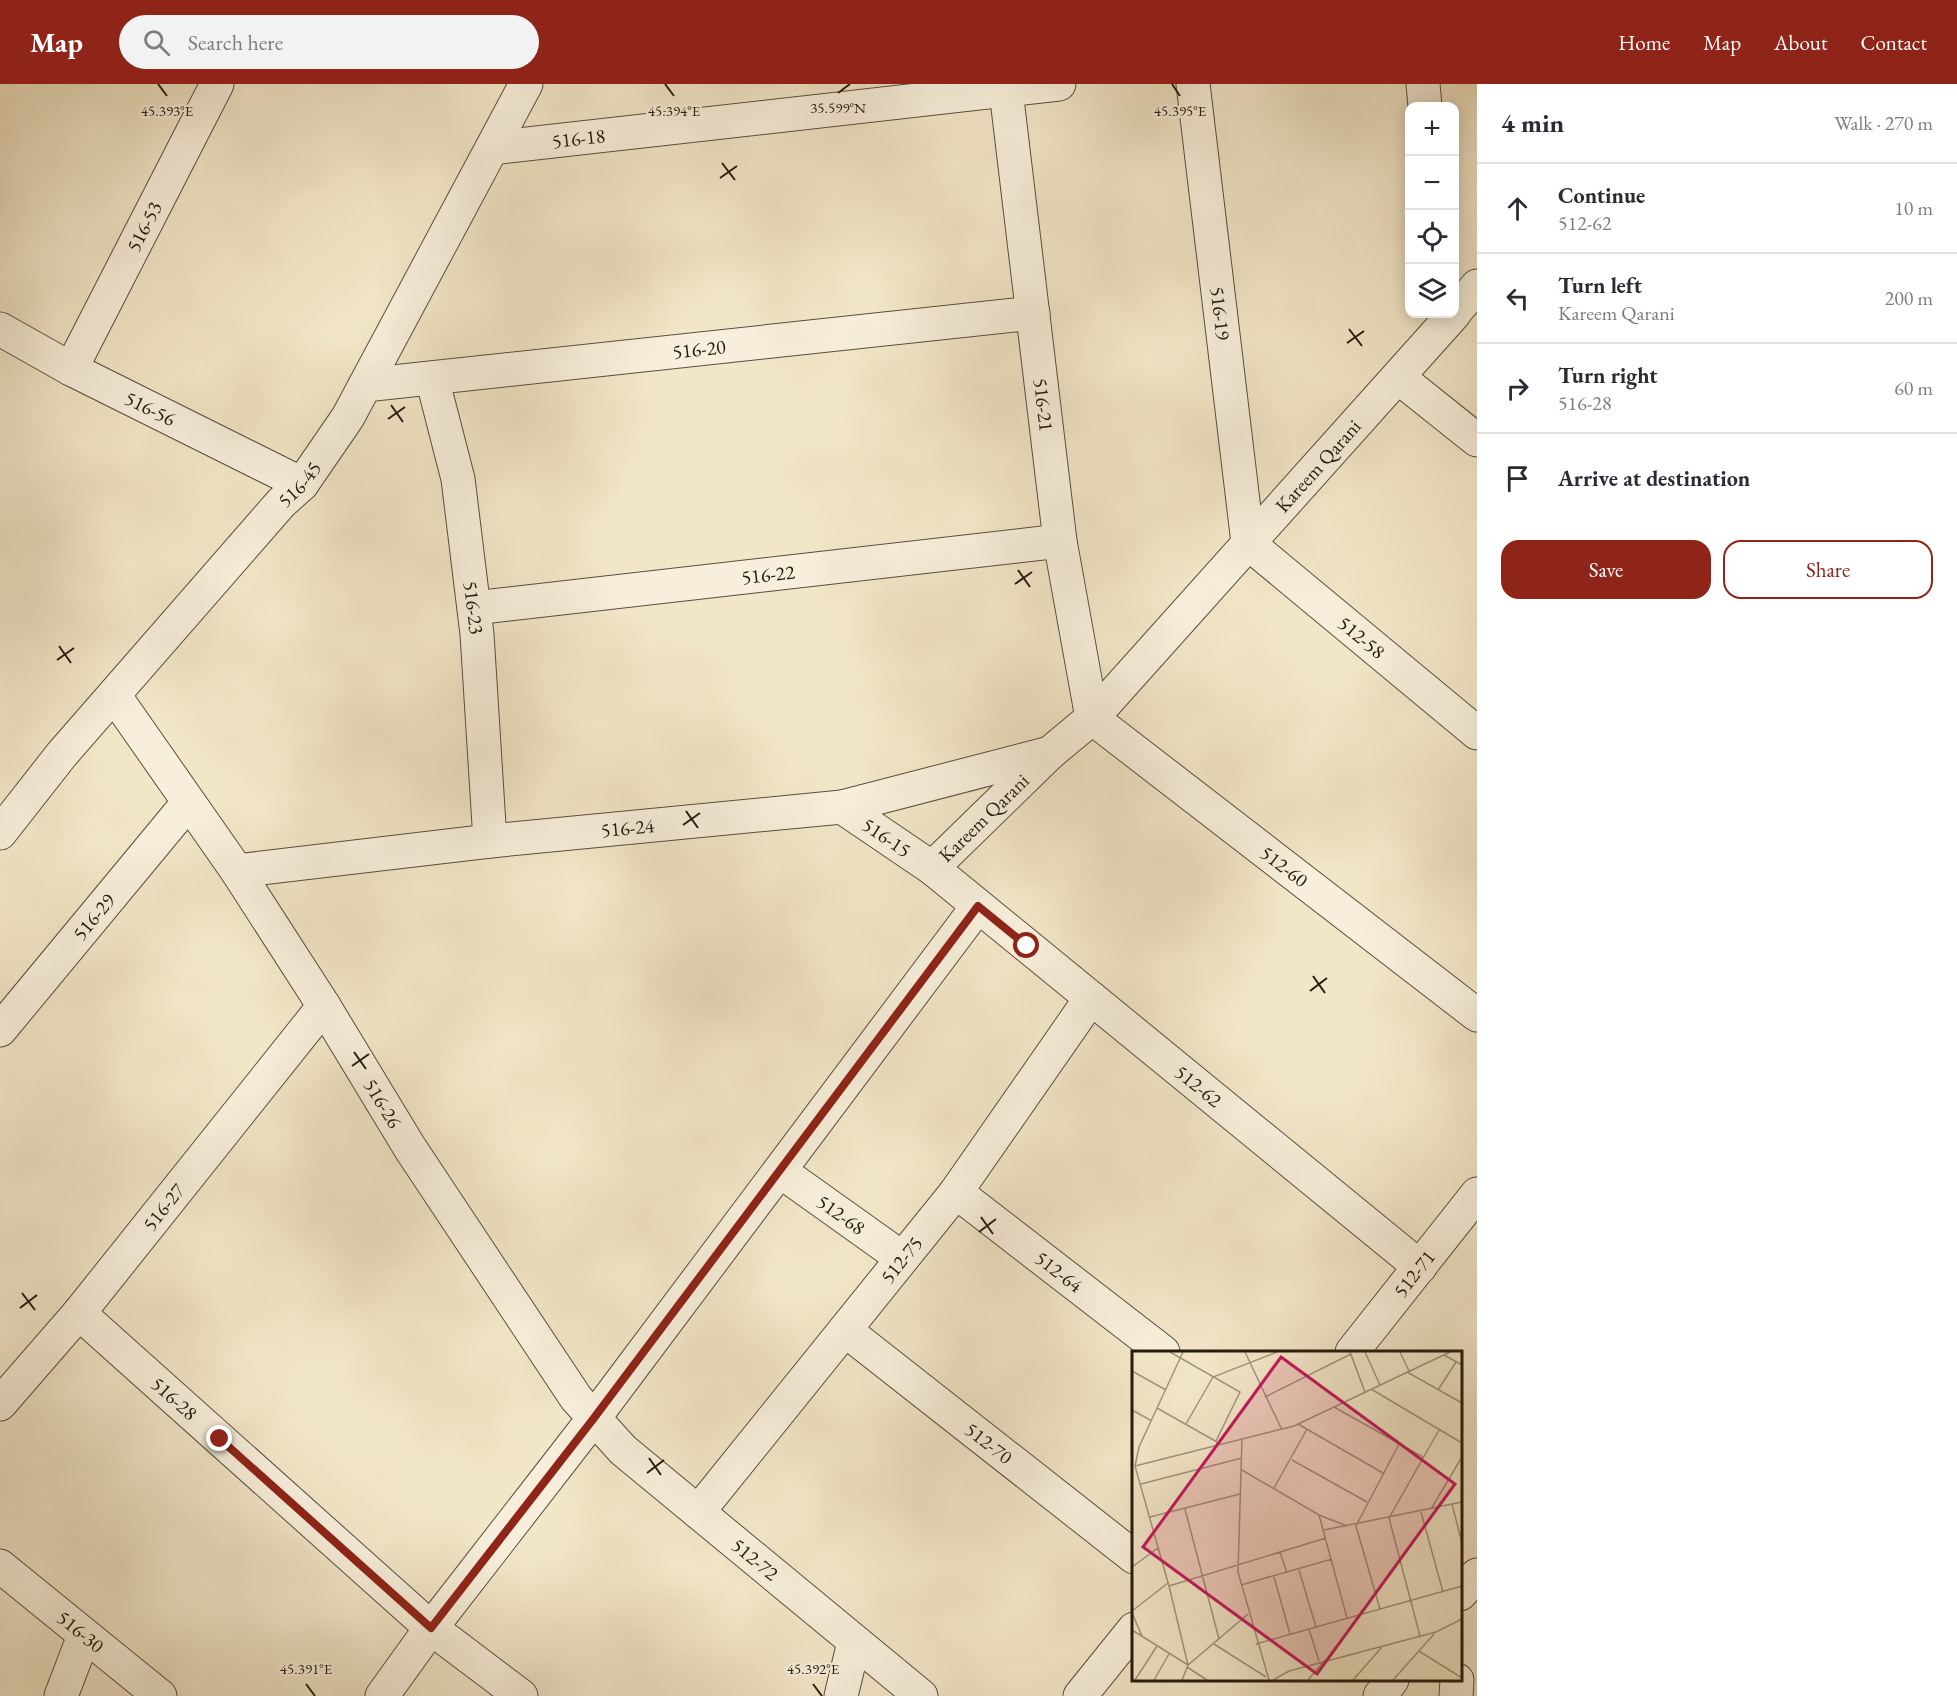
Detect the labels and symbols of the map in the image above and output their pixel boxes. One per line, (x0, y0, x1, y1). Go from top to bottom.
text: 35.599°N (810, 98, 866, 117)
text: 45.393°E (141, 101, 194, 120)
text: 45.394°E (648, 101, 701, 120)
text: 45.395°E (1154, 101, 1207, 120)
street label: 516-18 (550, 122, 607, 154)
street label: 516-53 (120, 197, 168, 256)
street label: 516-19 (1204, 285, 1237, 342)
street label: 516-20 (671, 333, 727, 365)
street label: 516-21 (1028, 377, 1060, 433)
street label: 516-56 (120, 385, 180, 432)
street label: Kareem Qarani (1269, 414, 1367, 518)
street label: 516-45 (272, 456, 327, 513)
street label: 516-22 (740, 558, 797, 590)
street label: 516-23 (458, 580, 490, 636)
street label: 512-58 (1333, 610, 1391, 664)
street label: Kareem Qarani (933, 768, 1034, 868)
street label: 516-24 (600, 812, 656, 843)
street label: 516-15 (857, 812, 916, 863)
street label: 512-60 (1255, 840, 1314, 893)
street label: 516-29 (67, 888, 121, 946)
route start (1013, 932, 1039, 958)
street label: 512-62 (1170, 1059, 1228, 1113)
street label: 516-26 (358, 1074, 408, 1133)
street label: 516-27 (137, 1178, 191, 1236)
street label: 512-68 (812, 1188, 870, 1241)
street label: 512-75 (874, 1231, 928, 1289)
street label: 512-64 (1030, 1245, 1088, 1298)
street label: 512-71 (1387, 1245, 1441, 1303)
inset map (1132, 1351, 1462, 1681)
street label: 516-28 (146, 1371, 203, 1426)
street label: 512-70 (960, 1416, 1018, 1470)
route end (206, 1425, 232, 1451)
street label: 512-72 (726, 1532, 784, 1586)
street label: 516-30 (52, 1605, 110, 1659)
text: 45.391°E (280, 1659, 333, 1678)
text: 45.392°E (787, 1659, 840, 1678)

